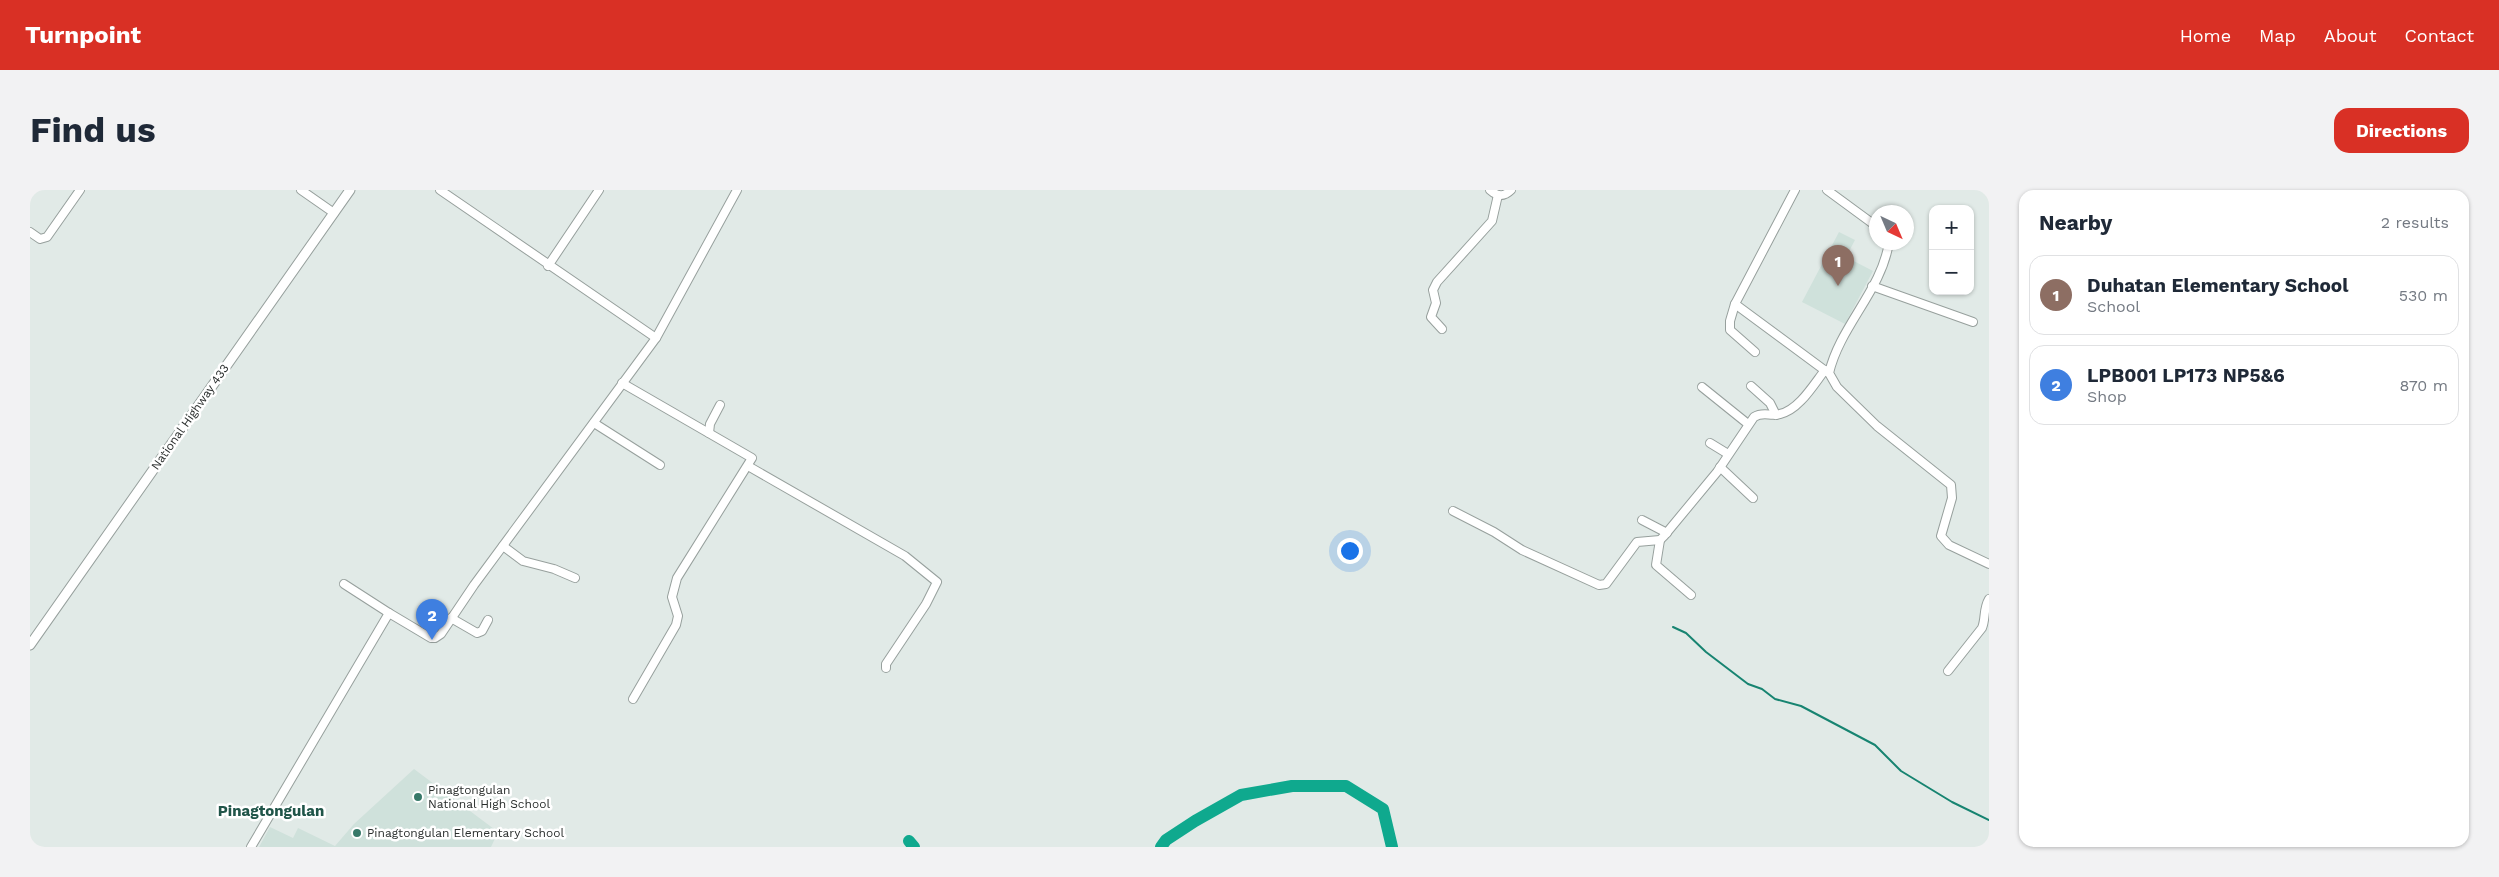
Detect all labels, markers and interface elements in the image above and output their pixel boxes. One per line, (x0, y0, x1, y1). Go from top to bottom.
text: Turnpoint (25, 21, 141, 49)
text: Home (2180, 25, 2231, 46)
text: Map (2259, 25, 2296, 46)
text: About (2324, 25, 2376, 46)
text: Contact (2404, 25, 2474, 46)
button: Directions (2334, 108, 2469, 153)
text: Find us (30, 109, 156, 151)
north arrow (1869, 205, 1914, 250)
map controls (1929, 205, 1974, 295)
button: + (1929, 205, 1974, 250)
text: Nearby (2039, 210, 2112, 235)
text: 2 results (2381, 213, 2449, 232)
pin: 1 (1822, 245, 1854, 286)
button: − (1929, 250, 1974, 295)
text: Duhatan Elementary School (2087, 274, 2348, 297)
text: 1 (2053, 286, 2059, 305)
text: 530 m (2399, 286, 2448, 305)
text: School (2087, 297, 2140, 316)
street label: National Highway 433 (148, 362, 232, 472)
text: LPB001 LP173 NP5&6 (2087, 364, 2285, 387)
text: 2 (2051, 376, 2061, 395)
text: 870 m (2399, 376, 2448, 395)
text: Shop (2087, 387, 2127, 406)
your location (1337, 538, 1363, 564)
pin: 2 (416, 599, 448, 640)
place label: Pinagtongulan National High School (428, 783, 550, 811)
marker: Pinagtongulan National High School (412, 791, 424, 803)
district label: Pinagtongulan (218, 802, 324, 820)
place label: Pinagtongulan Elementary School (367, 826, 564, 840)
marker: Pinagtongulan Elementary School (351, 827, 363, 839)

